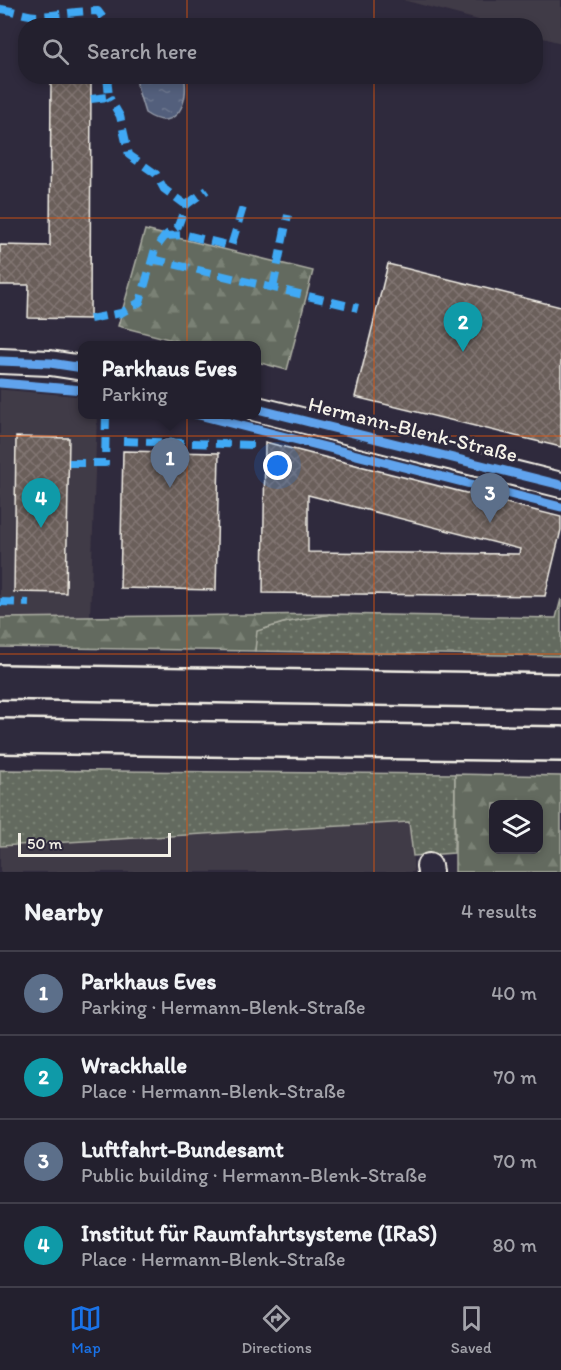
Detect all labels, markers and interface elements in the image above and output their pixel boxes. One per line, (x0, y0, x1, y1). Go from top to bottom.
search box (18, 18, 543, 84)
icon: search (39, 35, 72, 68)
text: Search here (87, 38, 197, 65)
pin: 2 (444, 302, 482, 352)
popup (78, 341, 261, 419)
text: Parkhaus Eves (102, 355, 237, 382)
text: Parking (102, 382, 168, 406)
street label: Hermann-Blenk-Straße (306, 391, 520, 467)
pin: 1 (150, 438, 190, 488)
your location (263, 451, 292, 480)
pin: 3 (470, 474, 510, 523)
pin: 4 (22, 478, 60, 528)
map controls (489, 800, 543, 854)
button: layers (489, 800, 543, 854)
scale bar (18, 830, 171, 858)
text: 50 m (27, 834, 62, 853)
text: Nearby (24, 895, 103, 927)
text: 4 results (461, 899, 537, 923)
text: Parkhaus Eves (81, 968, 217, 995)
text: 1 (39, 981, 48, 1005)
text: 40 m (491, 981, 537, 1005)
text: Parking · Hermann-Blenk-Straße (81, 995, 366, 1019)
text: Wrackhalle (81, 1052, 187, 1079)
text: 2 (38, 1065, 49, 1089)
text: 70 m (493, 1065, 537, 1089)
text: Place · Hermann-Blenk-Straße (81, 1079, 346, 1103)
text: Luftfahrt-Bundesamt (81, 1136, 284, 1163)
text: 3 (38, 1149, 49, 1173)
text: 70 m (493, 1149, 537, 1173)
text: Public building · Hermann-Blenk-Straße (81, 1163, 427, 1187)
text: Institut für Raumfahrtsysteme (IRaS) (81, 1220, 437, 1247)
text: 4 (37, 1233, 50, 1257)
text: 80 m (492, 1233, 537, 1257)
text: Place · Hermann-Blenk-Straße (81, 1247, 346, 1271)
tab: Map (69, 1302, 102, 1357)
tab: Directions (241, 1302, 312, 1357)
tab: Saved (451, 1302, 492, 1357)

